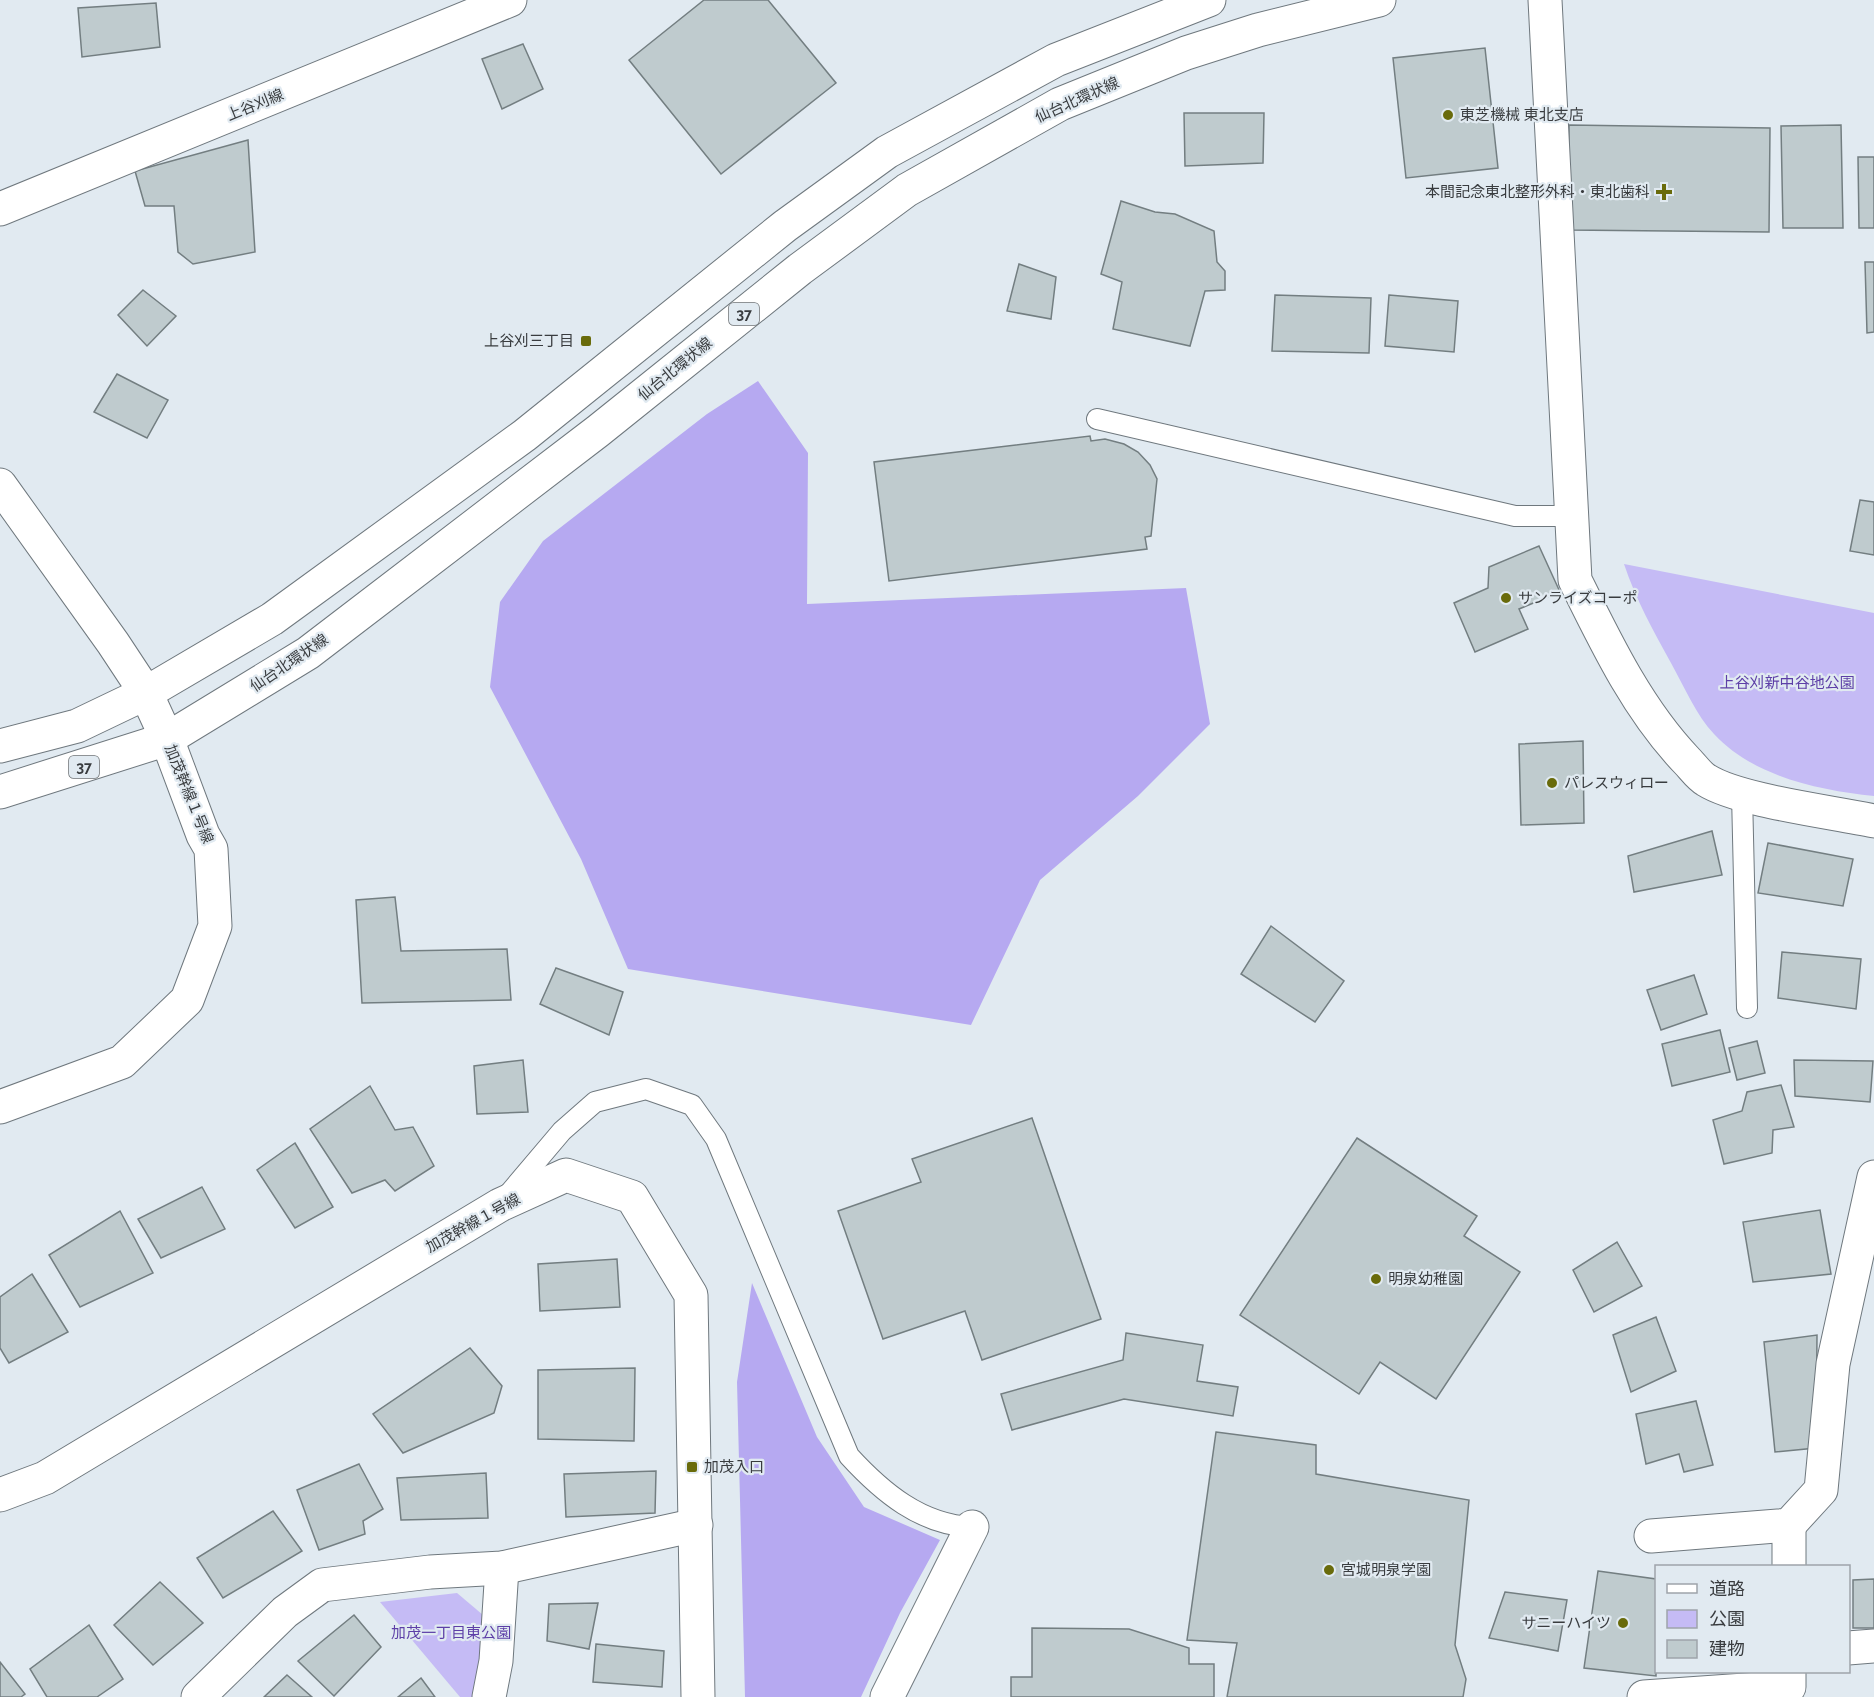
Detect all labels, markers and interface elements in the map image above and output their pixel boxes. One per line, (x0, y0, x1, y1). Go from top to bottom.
street label: 仙台北環状線 (1032, 73, 1122, 127)
street label: 上谷刈線 (224, 85, 286, 125)
place label: 東芝機械 東北支店 (1460, 106, 1584, 124)
marker: 東芝機械 東北支店 (1441, 108, 1455, 122)
place label: 本間記念東北整形外科・東北歯科 (1425, 183, 1650, 201)
marker: 本間記念東北整形外科・東北歯科 (1655, 183, 1673, 201)
road number: 37 (729, 303, 759, 325)
place label: 上谷刈三丁目 (484, 332, 574, 350)
marker: 上谷刈三丁目 (579, 334, 593, 348)
street label: 仙台北環状線 (634, 334, 716, 404)
place label: サンライズコーポ (1518, 589, 1638, 607)
marker: サンライズコーポ (1499, 591, 1513, 605)
street label: 仙台北環状線 (247, 630, 331, 696)
park label: 上谷刈新中谷地公園 (1719, 674, 1855, 692)
street label: 加茂幹線１号線 (161, 742, 217, 846)
road number: 37 (69, 756, 99, 778)
place label: パレスウィロー (1564, 774, 1669, 792)
marker: パレスウィロー (1545, 776, 1559, 790)
street label: 加茂幹線１号線 (423, 1190, 523, 1256)
place label: 明泉幼稚園 (1388, 1270, 1463, 1288)
marker: 明泉幼稚園 (1369, 1272, 1383, 1286)
place label: 加茂入口 (704, 1458, 764, 1476)
marker: 加茂入口 (685, 1460, 699, 1474)
place label: 宮城明泉学園 (1341, 1561, 1431, 1579)
marker: 宮城明泉学園 (1322, 1563, 1336, 1577)
legend (1655, 1565, 1850, 1673)
text: 道路 (1709, 1578, 1745, 1599)
text: 公園 (1709, 1608, 1745, 1629)
place label: サニーハイツ (1522, 1614, 1611, 1632)
marker: サニーハイツ (1616, 1616, 1630, 1630)
park label: 加茂一丁目東公園 (391, 1624, 511, 1642)
text: 建物 (1709, 1638, 1745, 1659)

